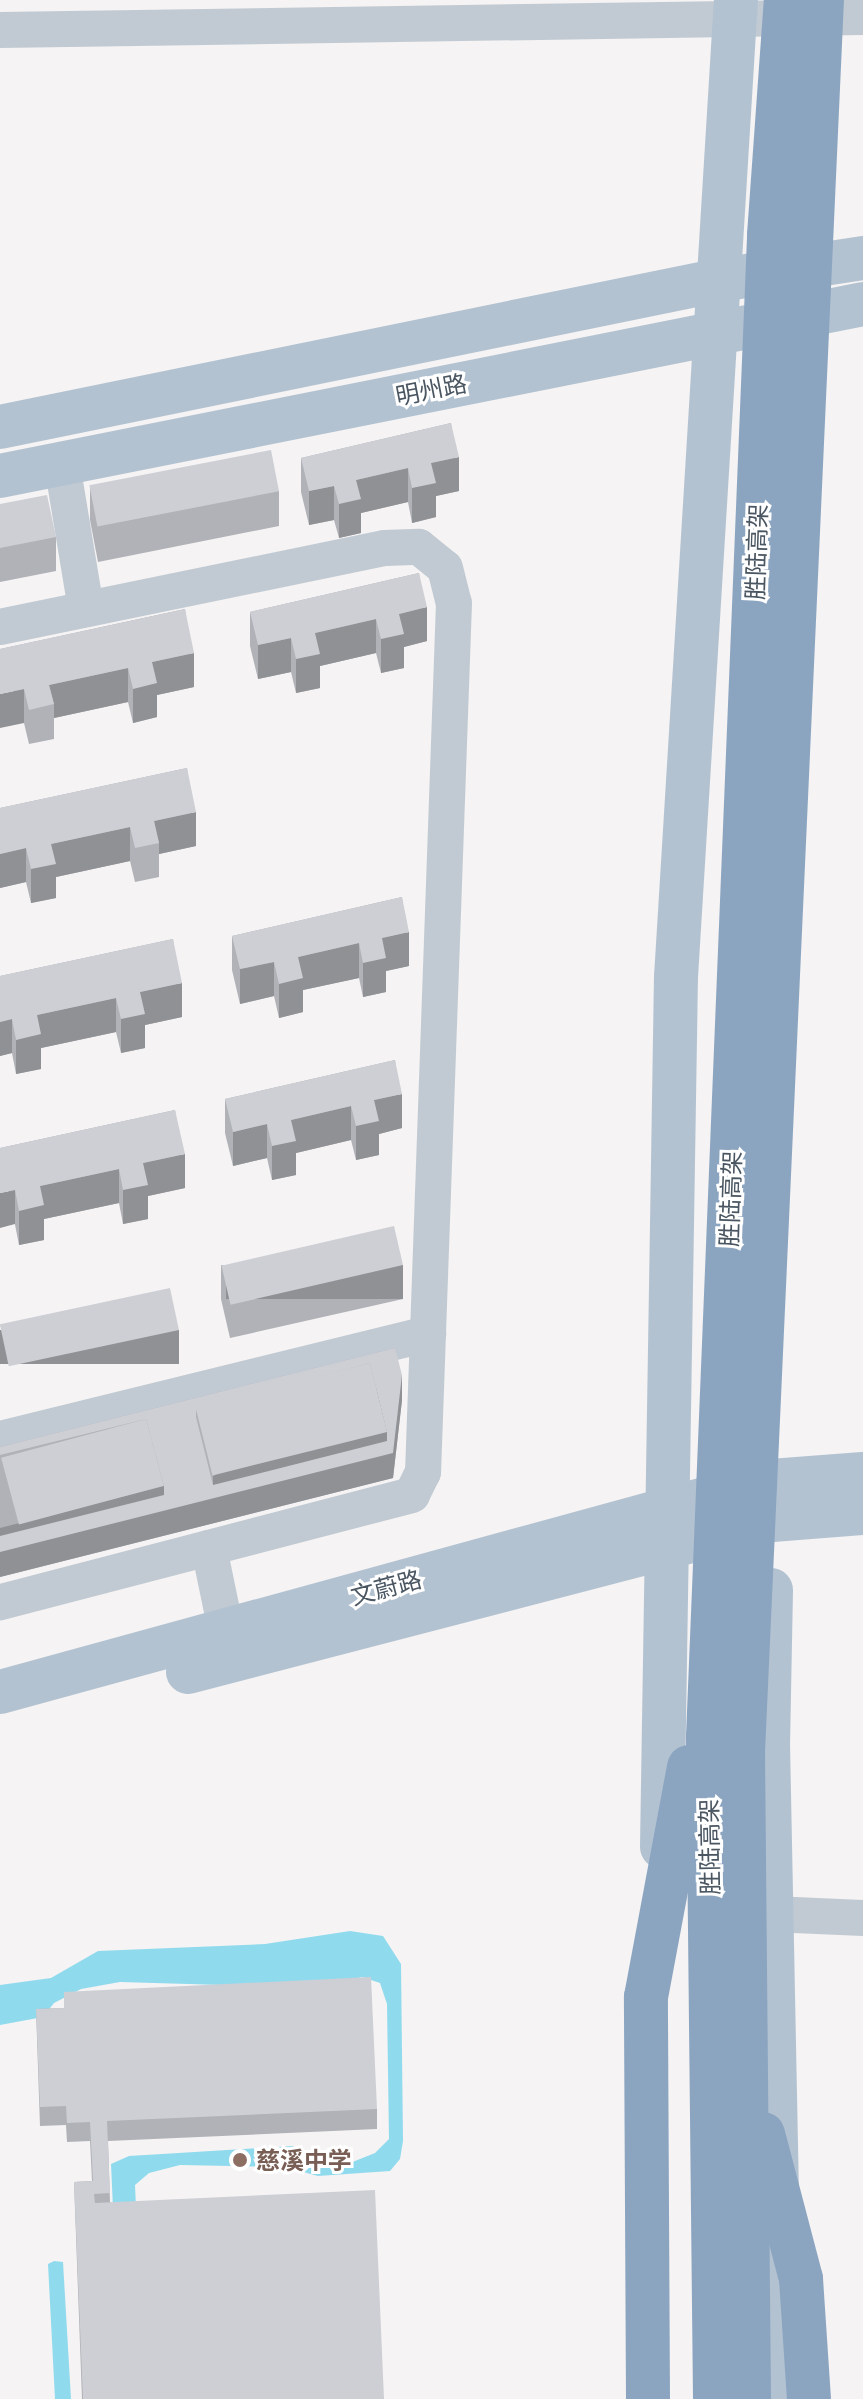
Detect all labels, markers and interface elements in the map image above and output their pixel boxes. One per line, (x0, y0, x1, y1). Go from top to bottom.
street label: 明州路 (393, 368, 469, 410)
street label: 胜陆高架 (740, 504, 772, 600)
street label: 胜陆高架 (714, 1151, 746, 1247)
street label: 文蔚路 (347, 1564, 425, 1610)
street label: 胜陆高架 (694, 1799, 724, 1895)
place label: 慈溪中学 (256, 2146, 352, 2174)
marker: 慈溪中学 (231, 2151, 249, 2169)

